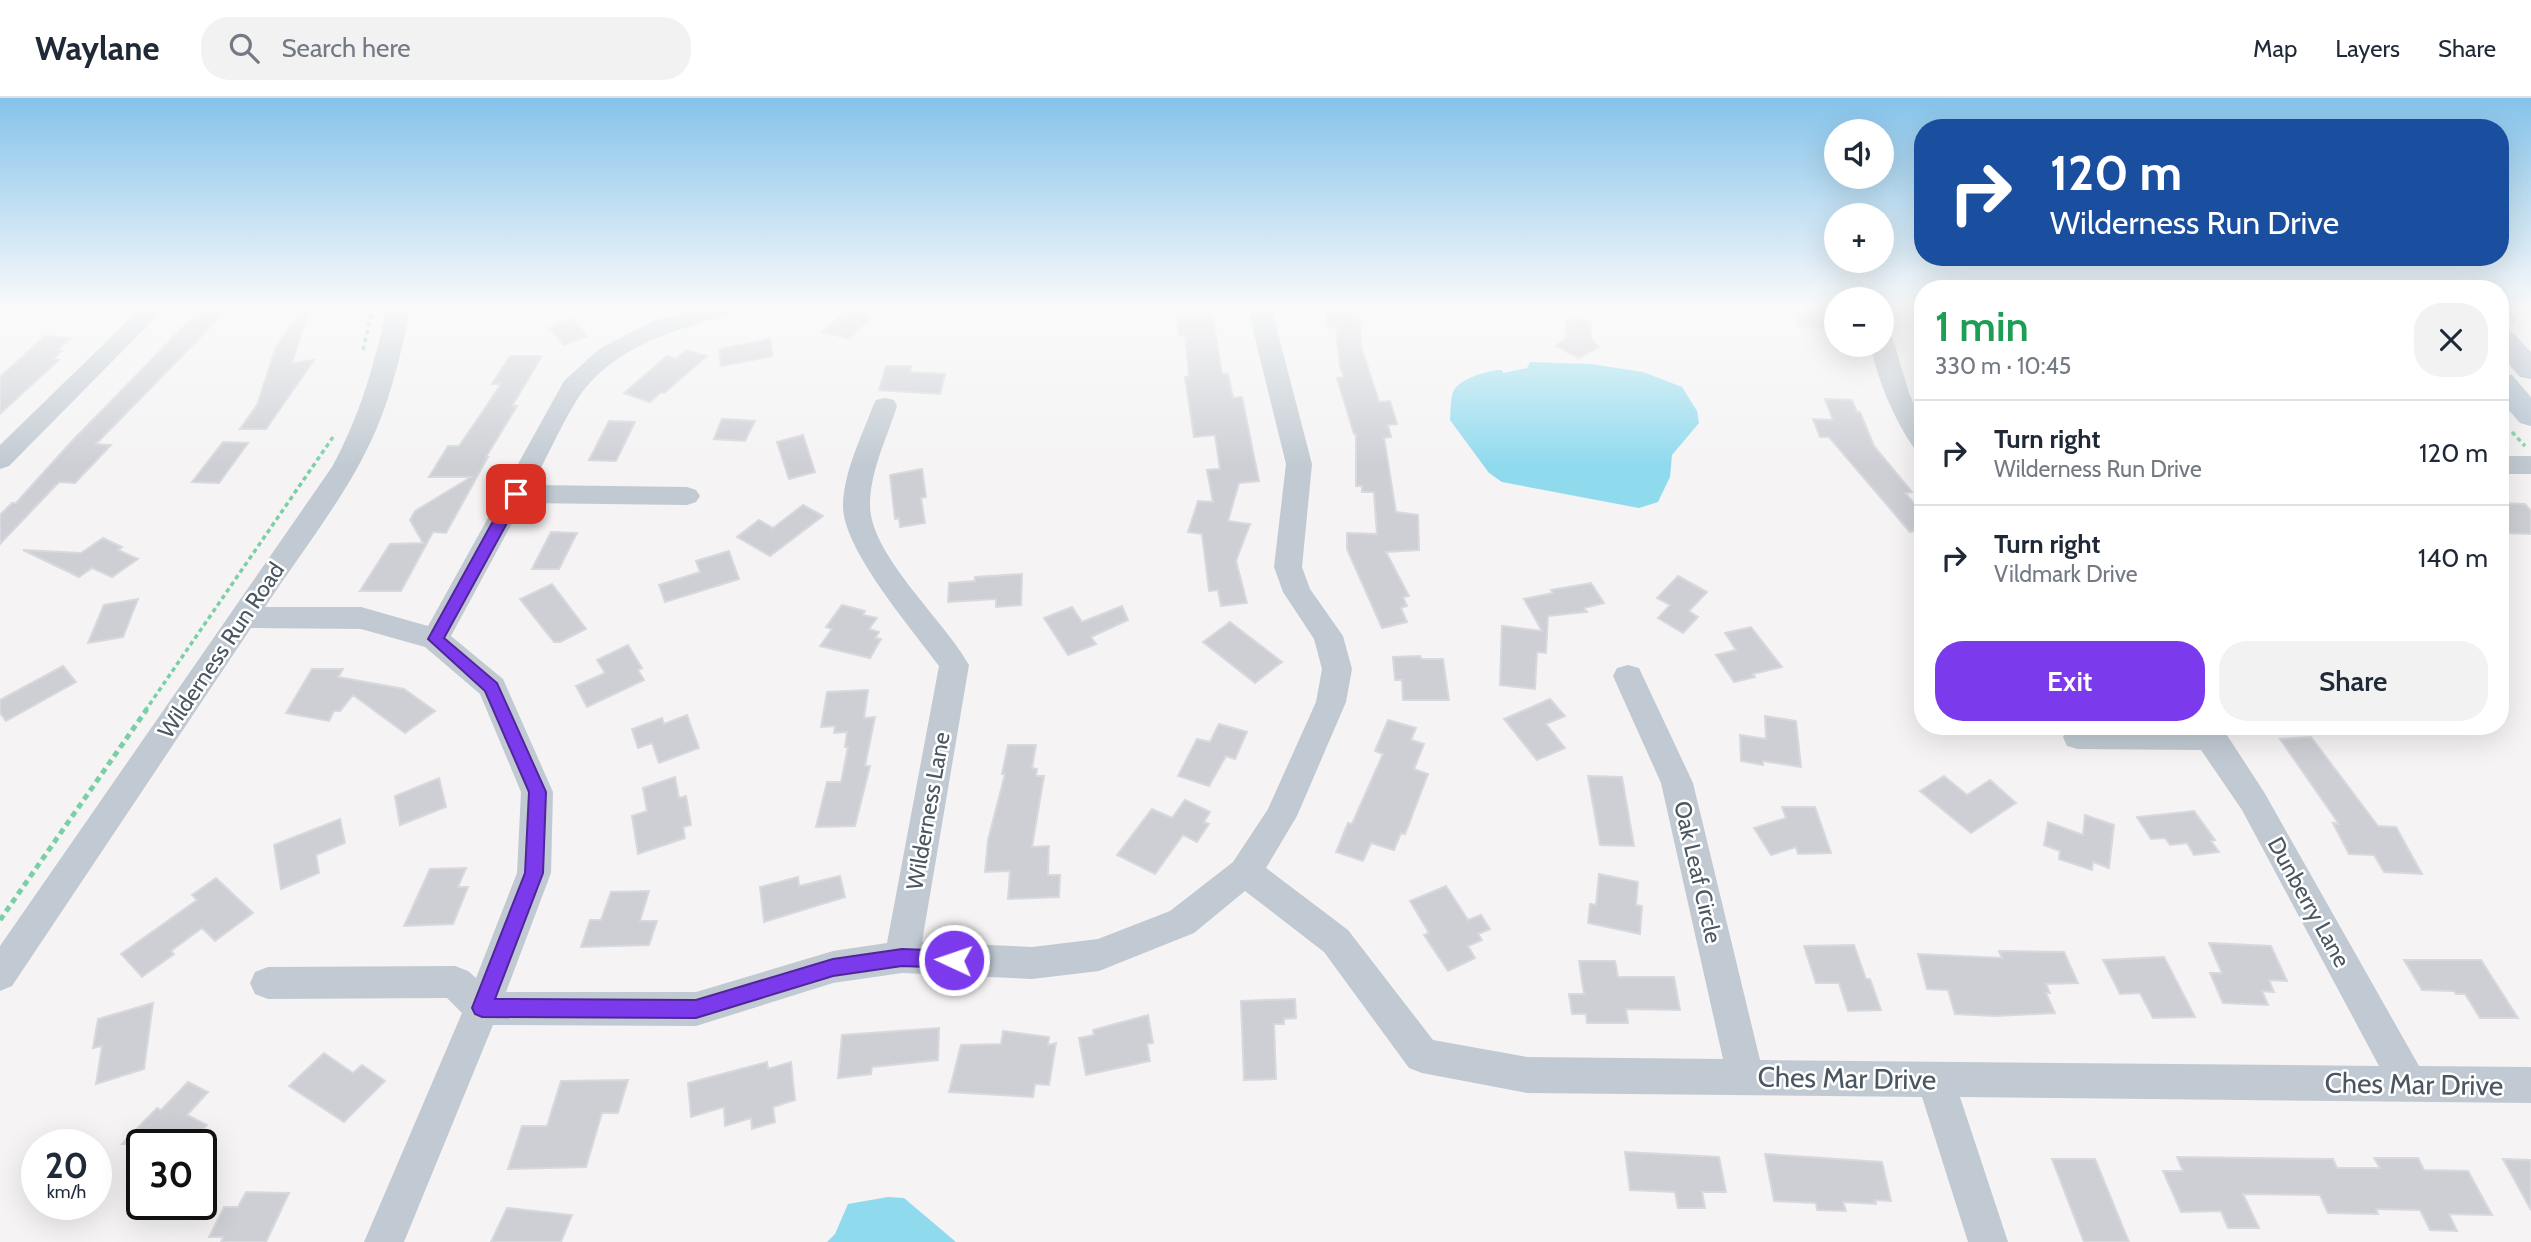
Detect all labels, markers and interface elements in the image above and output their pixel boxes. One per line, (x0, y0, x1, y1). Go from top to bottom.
search box (201, 17, 691, 80)
text: Waylane (35, 28, 159, 68)
icon: search (225, 29, 263, 67)
text: Search here (281, 32, 411, 64)
text: Map (2253, 34, 2297, 63)
text: Layers (2335, 34, 2400, 63)
text: Share (2438, 34, 2496, 63)
map controls (1824, 119, 1894, 357)
button: sound (1824, 119, 1894, 189)
text: 120 m (2050, 143, 2182, 202)
icon: right (1935, 147, 2026, 238)
button: + (1824, 203, 1894, 273)
text: Wilderness Run Drive (2050, 203, 2339, 242)
button: − (1824, 287, 1894, 357)
text: 1 min (1935, 300, 2029, 352)
button: close (2414, 303, 2488, 377)
text: 330 m · 10:45 (1935, 352, 2071, 380)
text: Turn right (1994, 423, 2100, 455)
icon: right (1935, 434, 1973, 472)
text: 120 m (2419, 437, 2488, 469)
text: Wilderness Run Drive (1994, 455, 2202, 483)
pin (486, 464, 546, 524)
icon: arrive (497, 475, 535, 513)
text: Turn right (1994, 528, 2100, 560)
icon: right (1935, 539, 1973, 577)
text: 140 m (2418, 542, 2488, 574)
street label: Wilderness Run Road (152, 557, 290, 743)
text: Vildmark Drive (1994, 560, 2138, 588)
button: Exit (1935, 641, 2205, 721)
button: Share (2219, 641, 2488, 721)
street label: Wilderness Lane (900, 730, 956, 892)
street label: Oak Leaf Circle (1668, 798, 1728, 946)
street label: Dunberry Lane (2262, 832, 2356, 972)
position arrow (917, 923, 991, 997)
street label: Ches Mar Drive (1757, 1059, 1937, 1097)
street label: Ches Mar Drive (2324, 1065, 2504, 1103)
speed limit sign: 30 (126, 1129, 217, 1220)
text: 20 (45, 1144, 88, 1187)
text: km/h (47, 1181, 86, 1203)

